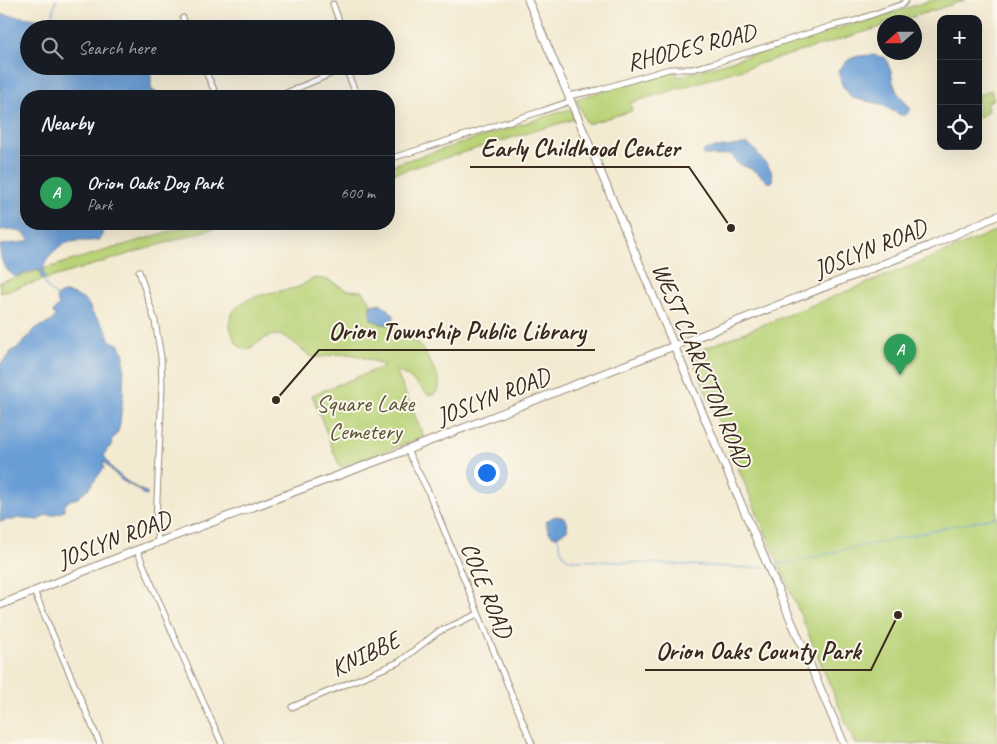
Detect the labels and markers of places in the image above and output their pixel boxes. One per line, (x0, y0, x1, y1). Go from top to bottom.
callout: Early Childhood Center (470, 127, 689, 167)
callout: Orion Township Public Library (319, 310, 595, 350)
pin: A (884, 334, 916, 375)
callout: Orion Oaks County Park (645, 630, 871, 670)

